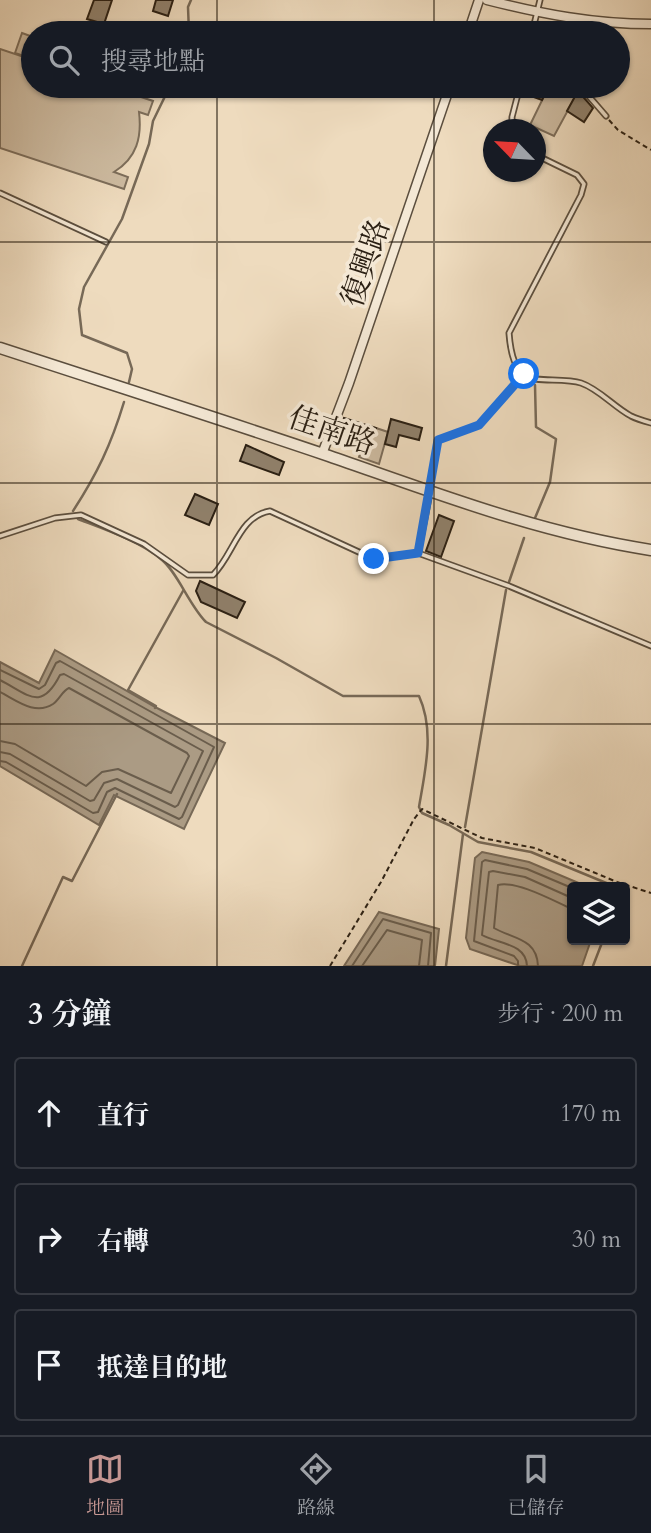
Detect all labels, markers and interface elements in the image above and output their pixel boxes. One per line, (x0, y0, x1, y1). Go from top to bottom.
search box (21, 21, 630, 98)
icon: search (45, 41, 83, 79)
text: 搜尋地點 (101, 44, 205, 79)
north arrow (483, 119, 546, 182)
street label: 復興路 (332, 214, 400, 312)
route start (508, 358, 539, 389)
street label: 佳南路 (283, 397, 381, 465)
route end (358, 543, 389, 574)
map controls (567, 882, 630, 945)
button: layers (567, 882, 630, 945)
text: 3 分鐘 (28, 994, 111, 1035)
text: 步行 · 200 m (498, 998, 623, 1029)
icon: ahead (30, 1094, 68, 1132)
text: 直行 (97, 1098, 149, 1133)
text: 170 m (560, 1098, 621, 1129)
icon: right (30, 1220, 68, 1258)
text: 右轉 (97, 1224, 149, 1259)
text: 30 m (572, 1224, 621, 1255)
icon: arrive (30, 1346, 68, 1384)
text: 抵達目的地 (97, 1350, 227, 1385)
tab: 地圖 (86, 1450, 124, 1521)
tab: 路線 (297, 1450, 335, 1521)
tab: 已儲存 (508, 1450, 565, 1521)

